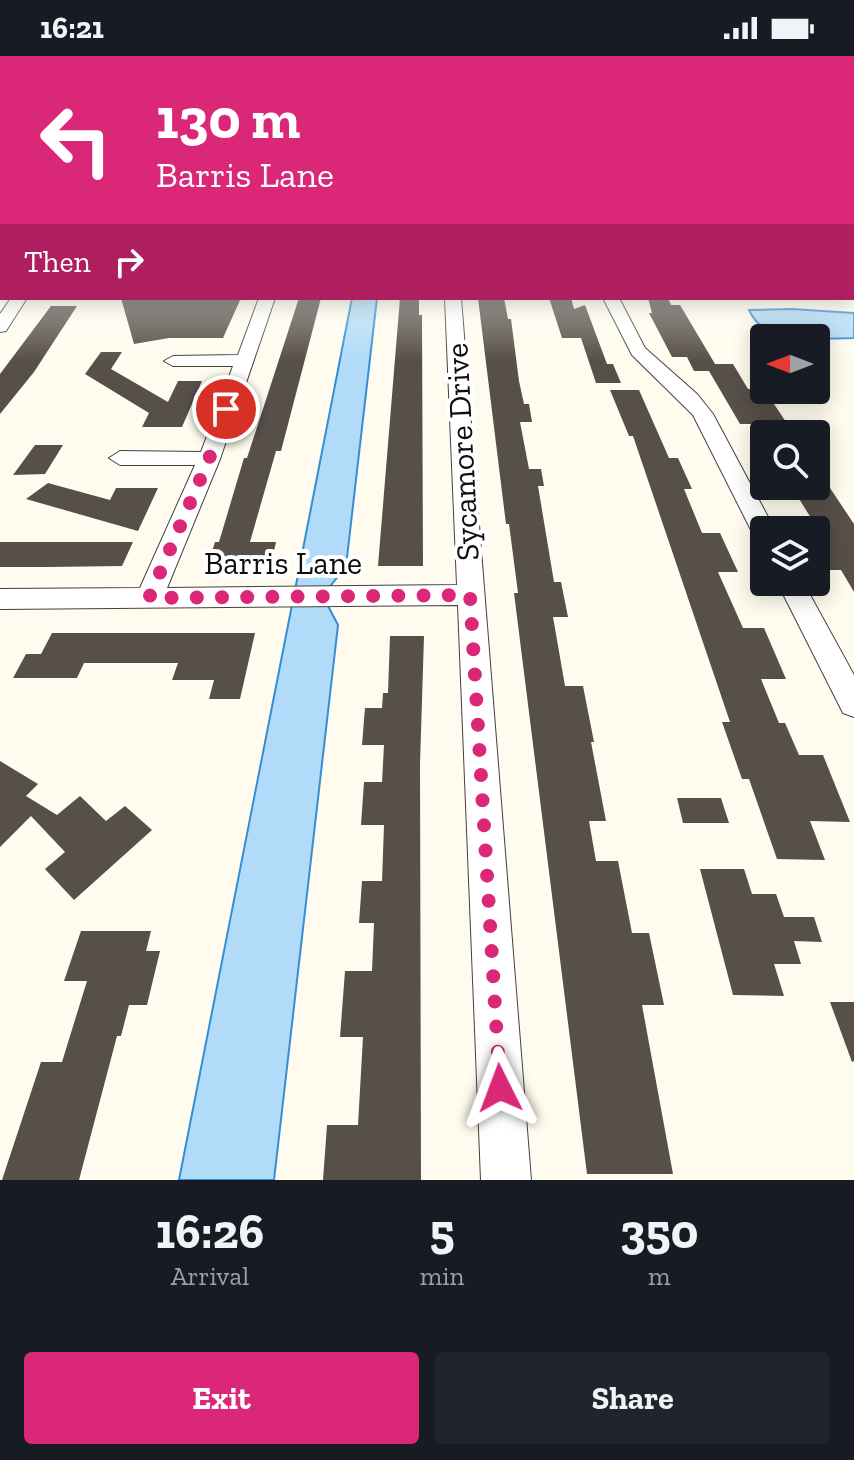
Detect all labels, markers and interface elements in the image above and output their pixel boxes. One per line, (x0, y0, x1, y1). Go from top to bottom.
text: 16:21 (40, 10, 104, 46)
text: 130 m (156, 85, 300, 152)
icon: left (24, 88, 128, 192)
text: Barris Lane (156, 153, 334, 196)
icon: right (107, 240, 151, 284)
text: Then (24, 244, 91, 280)
north arrow (750, 324, 830, 404)
map controls (750, 324, 830, 596)
street label: Sycamore Drive (437, 342, 487, 562)
pin (192, 375, 260, 443)
icon: arrive (204, 387, 248, 431)
button: search (750, 420, 830, 500)
button: layers (750, 516, 830, 596)
street label: Barris Lane (204, 544, 362, 582)
position arrow (458, 1046, 542, 1130)
text: 16:26 (156, 1203, 264, 1260)
text: 5 (430, 1203, 455, 1260)
text: 350 (620, 1203, 698, 1260)
text: Arrival (171, 1260, 249, 1292)
text: min (420, 1260, 464, 1292)
text: m (648, 1260, 670, 1292)
button: Exit (24, 1352, 419, 1444)
button: Share (435, 1352, 830, 1444)

